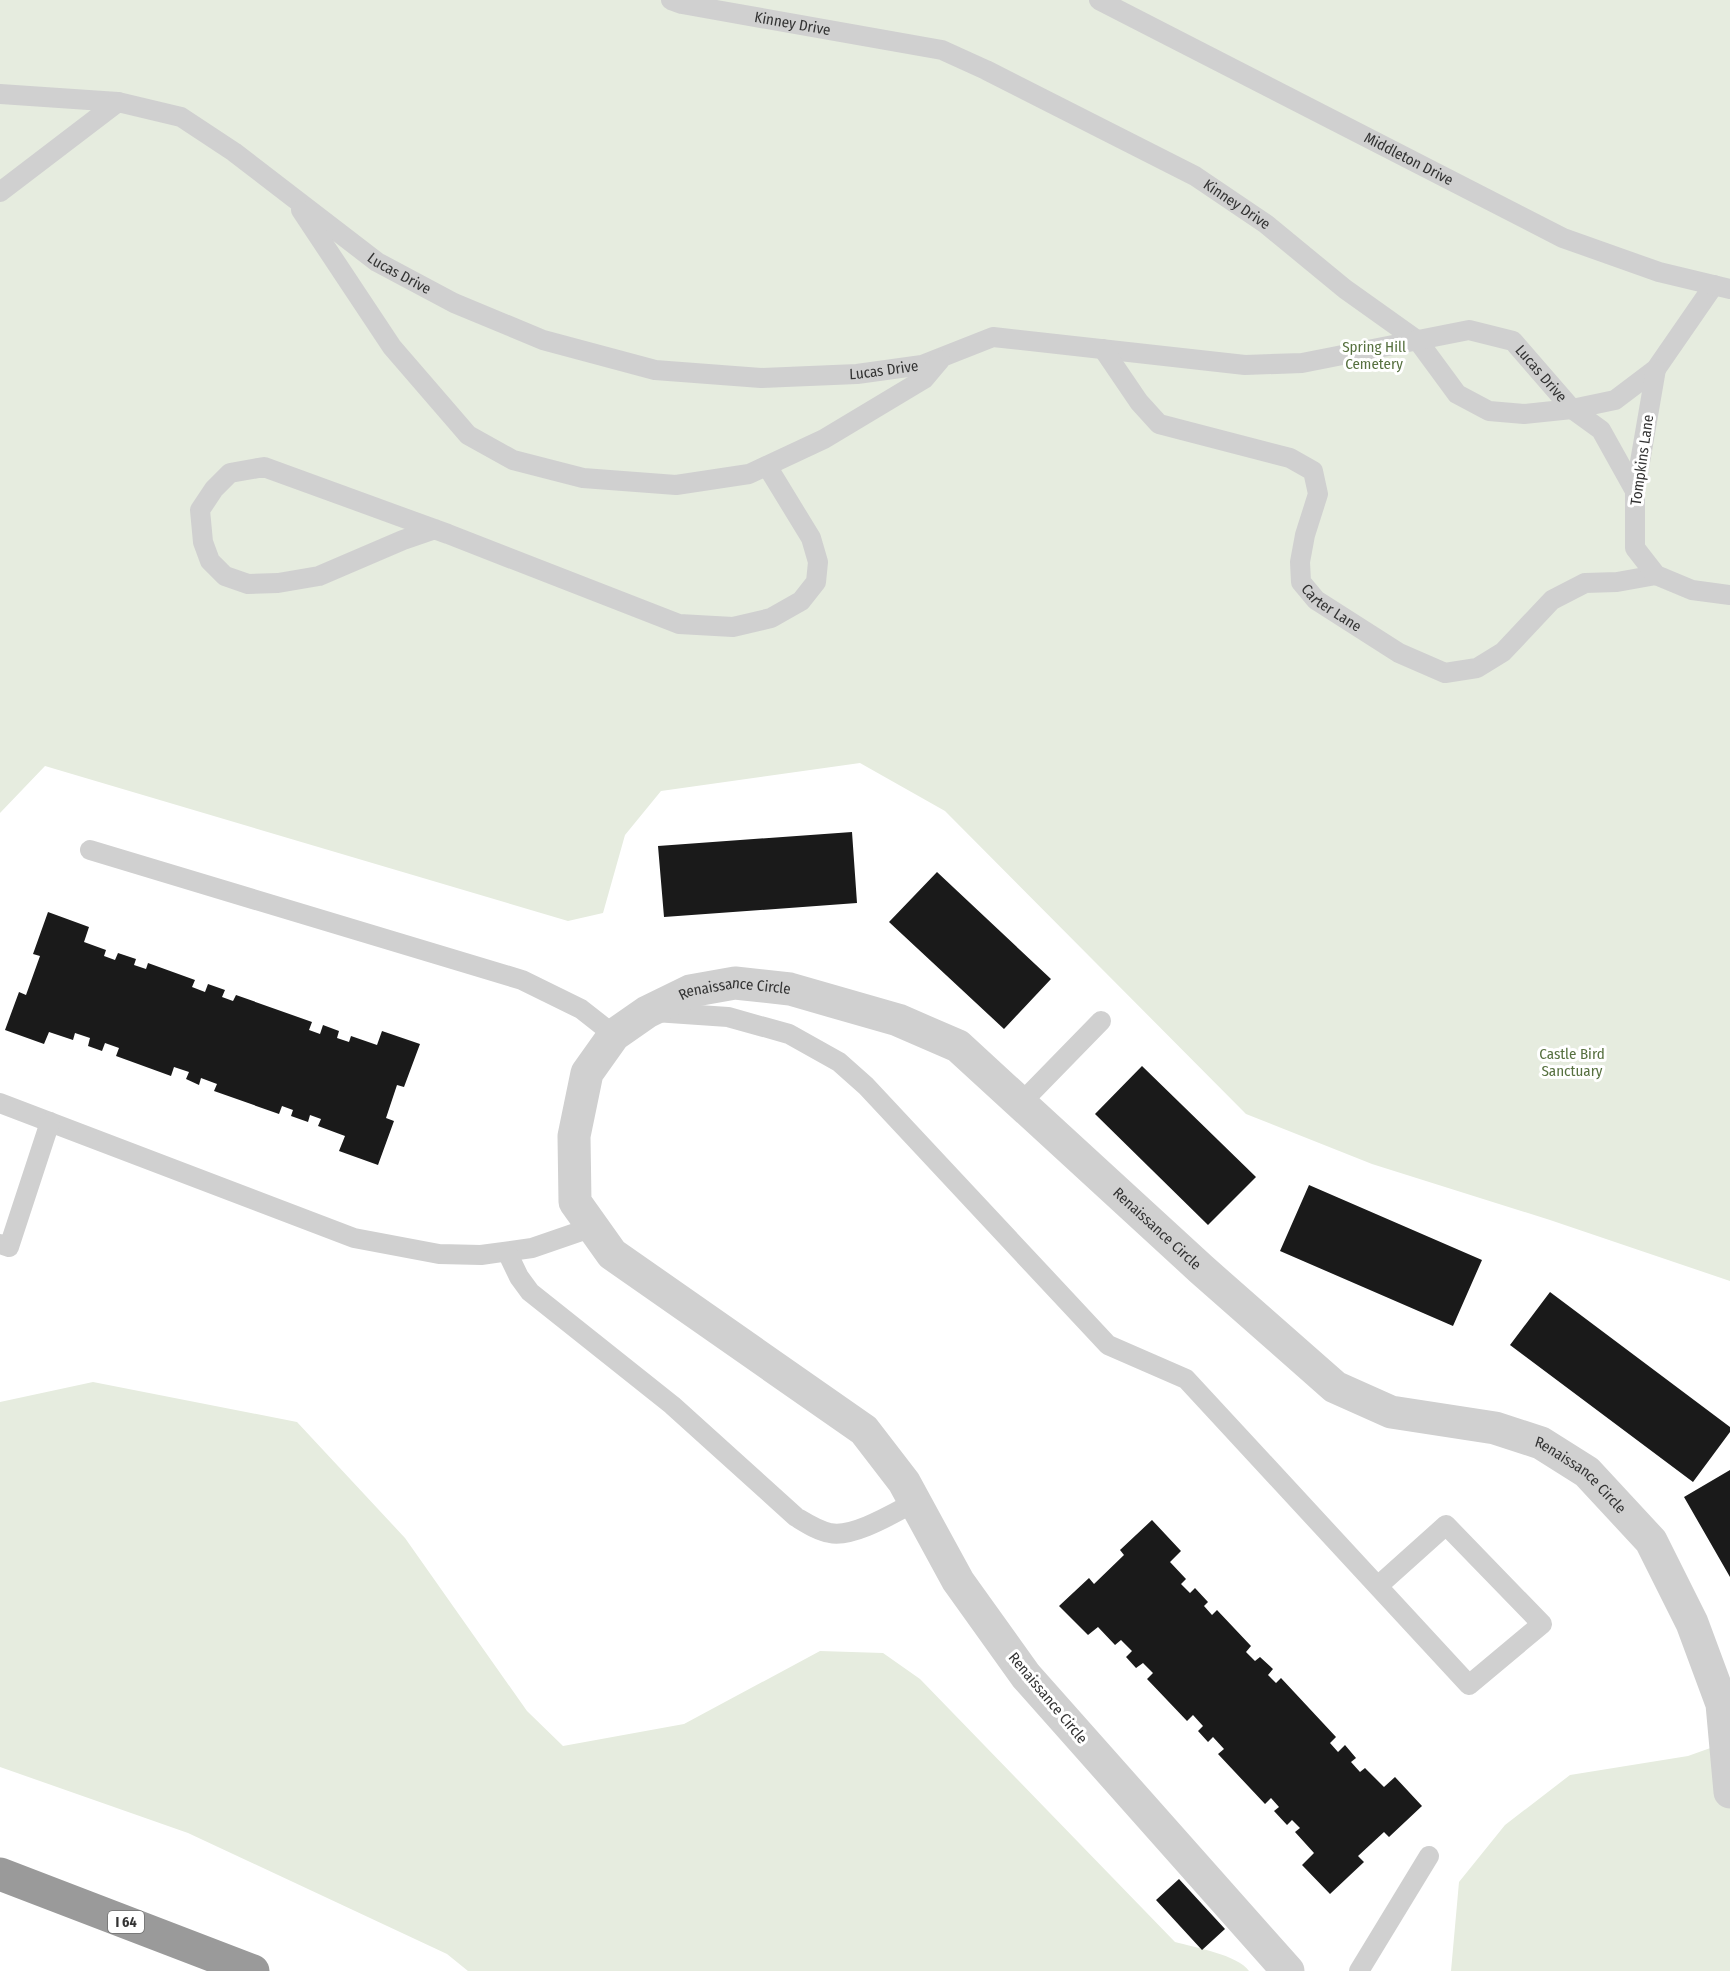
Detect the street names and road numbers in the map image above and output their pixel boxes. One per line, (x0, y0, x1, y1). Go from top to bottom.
street label: Kinney Drive (753, 8, 832, 39)
street label: Middleton Drive (1361, 129, 1456, 189)
street label: Kinney Drive (1200, 175, 1274, 233)
street label: Lucas Drive (364, 249, 434, 298)
street label: Lucas Drive (1512, 341, 1571, 406)
street label: Lucas Drive (849, 357, 920, 383)
street label: Tompkins Lane (1627, 414, 1657, 506)
street label: Carter Lane (1297, 580, 1365, 636)
street label: Renaissance Circle (676, 974, 792, 1004)
street label: Renaissance Circle (1109, 1184, 1205, 1274)
street label: Renaissance Circle (1533, 1433, 1630, 1517)
street label: Renaissance Circle (1005, 1649, 1091, 1747)
road number: I 64 (108, 1911, 144, 1933)

